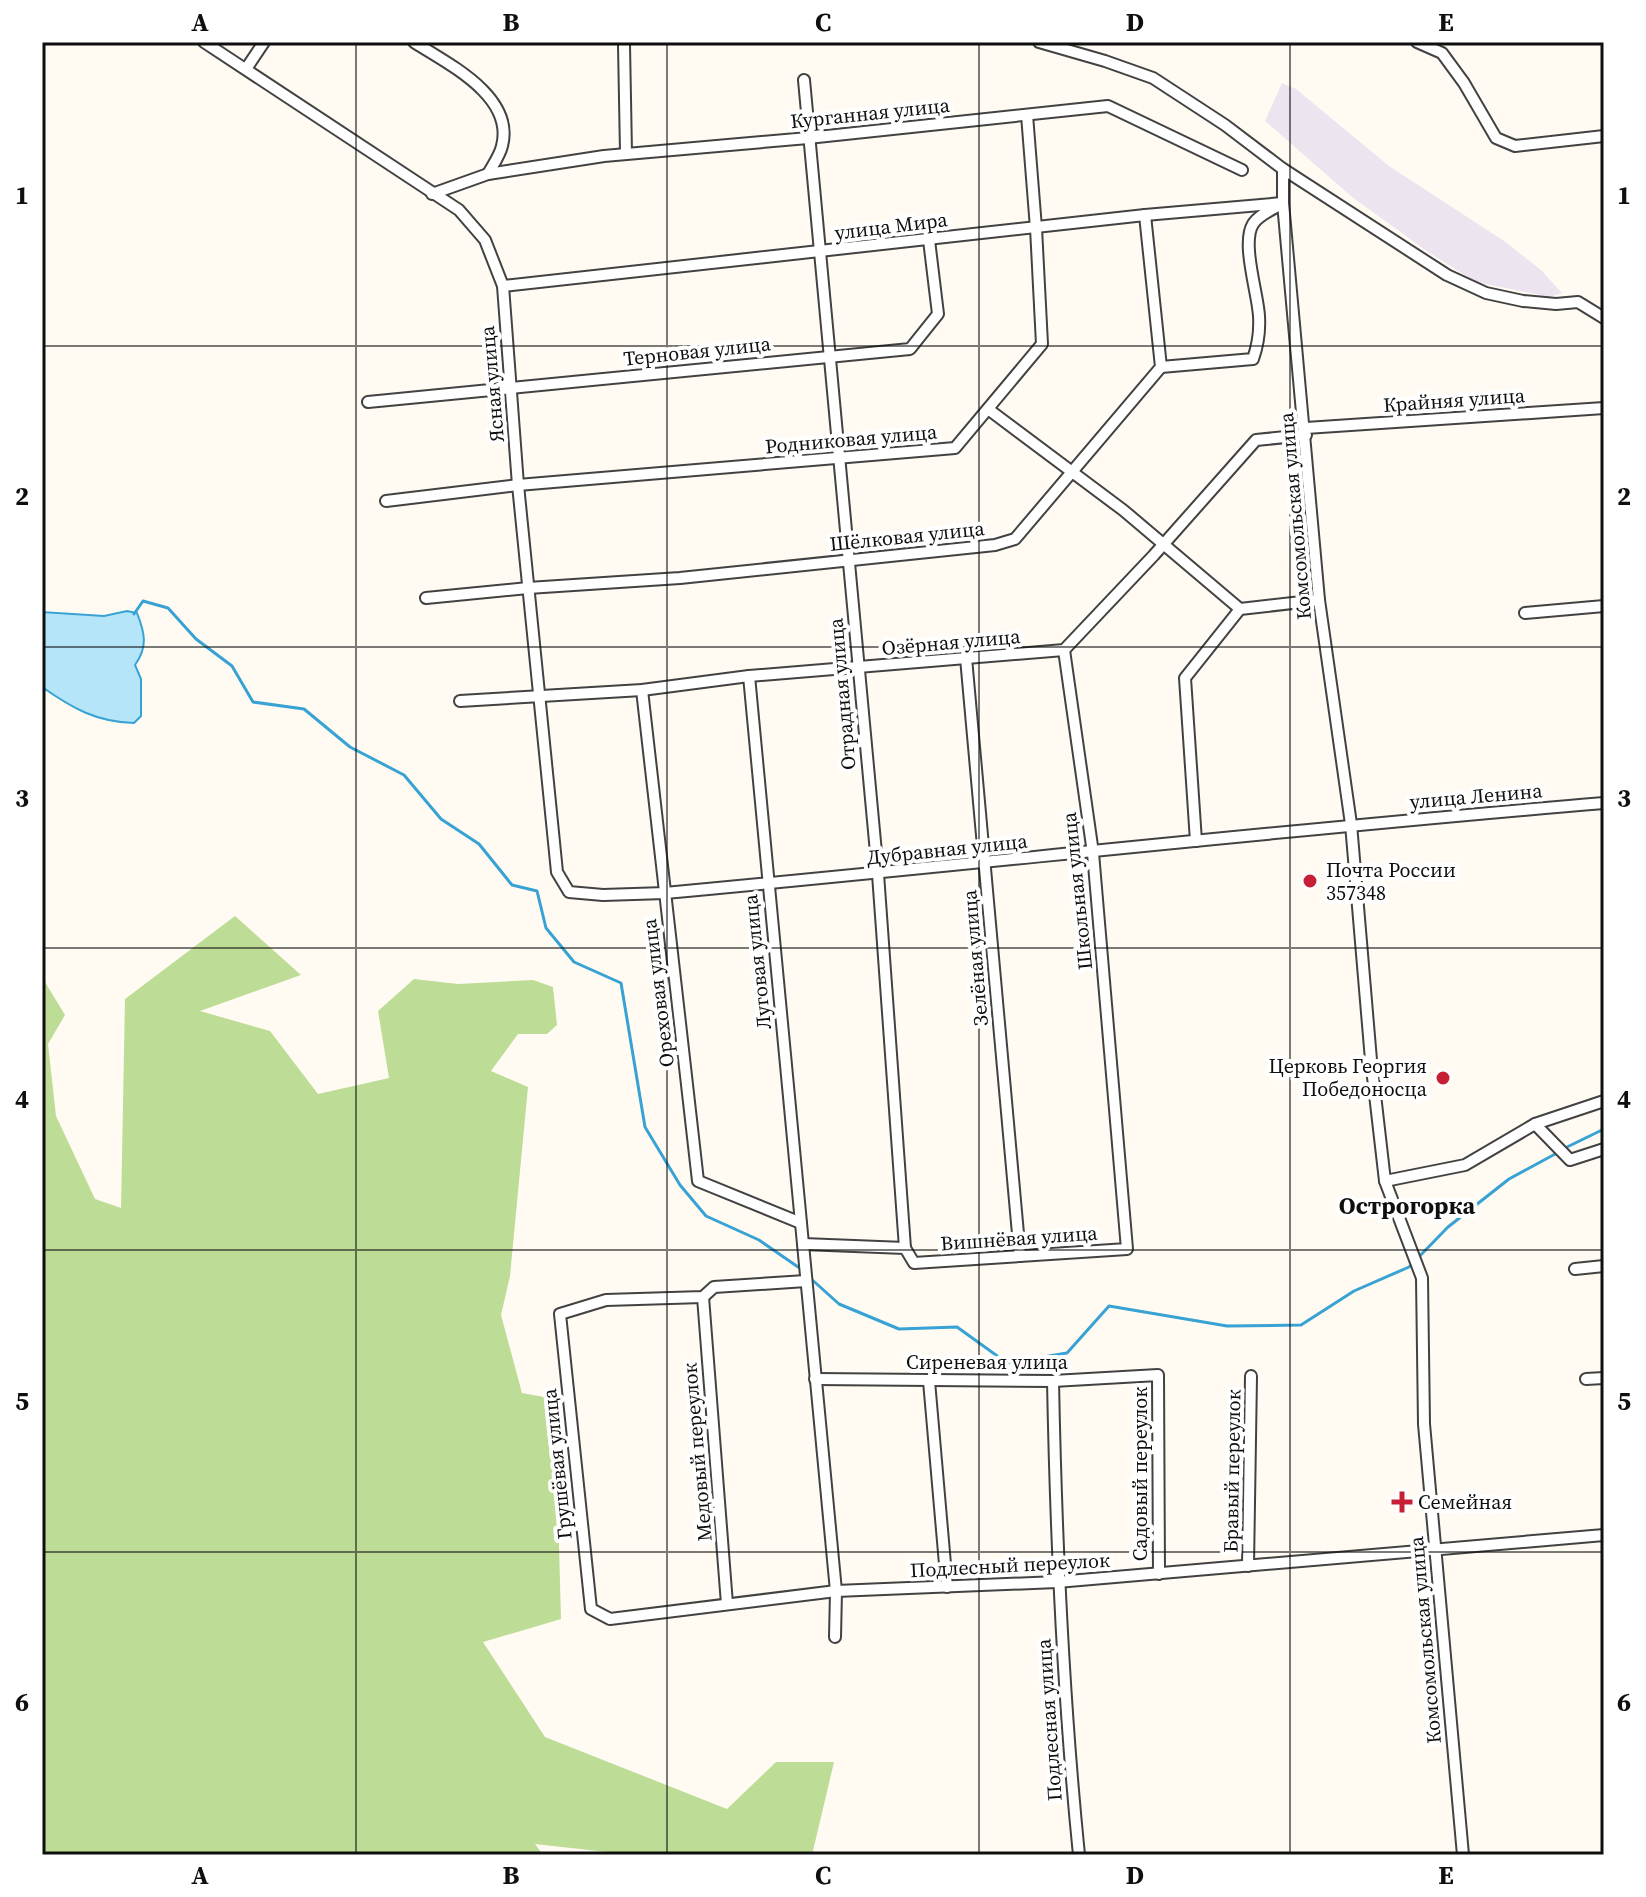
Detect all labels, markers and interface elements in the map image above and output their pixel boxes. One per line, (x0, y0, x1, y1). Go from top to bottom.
text: A (191, 4, 209, 40)
text: B (503, 4, 520, 40)
text: C (815, 4, 831, 40)
text: D (1126, 4, 1144, 40)
text: E (1438, 4, 1454, 40)
street label: Курганная улица (789, 91, 952, 135)
text: 1 (15, 177, 29, 213)
text: 1 (1617, 177, 1631, 213)
street label: улица Мира (833, 205, 950, 247)
street label: Ясная улица (473, 324, 511, 443)
street label: Терновая улица (622, 329, 773, 373)
street label: Крайняя улица (1382, 381, 1527, 419)
street label: Комсомольская улица (1272, 410, 1318, 621)
street label: Родниковая улица (764, 417, 939, 460)
text: 2 (15, 478, 29, 514)
text: 2 (1617, 478, 1631, 514)
street label: Шёлковая улица (828, 514, 987, 558)
street label: Отрадная улица (821, 616, 863, 771)
street label: Озёрная улица (881, 622, 1022, 662)
street label: улица Ленина (1409, 776, 1544, 816)
text: 3 (15, 780, 29, 816)
text: 3 (1617, 780, 1631, 816)
street label: Школьная улица (1055, 810, 1099, 971)
street label: Дубравная улица (865, 827, 1030, 871)
place label: Почта России 357348 (1326, 856, 1456, 907)
marker: Почта России 357348 (1301, 872, 1319, 890)
street label: Зелёная улица (955, 888, 995, 1027)
street label: Луговая улица (736, 892, 778, 1031)
street label: Ореховая улица (635, 916, 681, 1069)
place label: Церковь Георгия Победоносца (1269, 1052, 1428, 1103)
marker: Церковь Георгия Победоносца (1434, 1069, 1452, 1087)
text: 4 (15, 1081, 29, 1117)
text: 4 (1617, 1081, 1631, 1117)
district label: Острогорка (1339, 1189, 1475, 1222)
street label: Вишнёвая улица (940, 1218, 1099, 1257)
street label: Сиреневая улица (906, 1348, 1069, 1376)
street label: Медовый переулок (675, 1361, 719, 1543)
text: 5 (15, 1383, 29, 1419)
text: 5 (1617, 1383, 1631, 1419)
street label: Грушёвая улица (535, 1386, 579, 1541)
street label: Садовый переулок (1126, 1387, 1154, 1561)
street label: Бравый переулок (1217, 1389, 1247, 1553)
place label: Семейная (1418, 1488, 1512, 1516)
marker: Семейная (1393, 1493, 1411, 1511)
street label: Комсомольская улица (1402, 1534, 1448, 1745)
street label: Подлесный переулок (909, 1546, 1111, 1584)
street label: Подлесная улица (1029, 1637, 1069, 1802)
text: 6 (15, 1684, 29, 1720)
text: 6 (1617, 1684, 1631, 1720)
text: A (191, 1857, 209, 1893)
text: B (503, 1857, 520, 1893)
text: C (815, 1857, 831, 1893)
text: D (1126, 1857, 1144, 1893)
text: E (1438, 1857, 1454, 1893)

